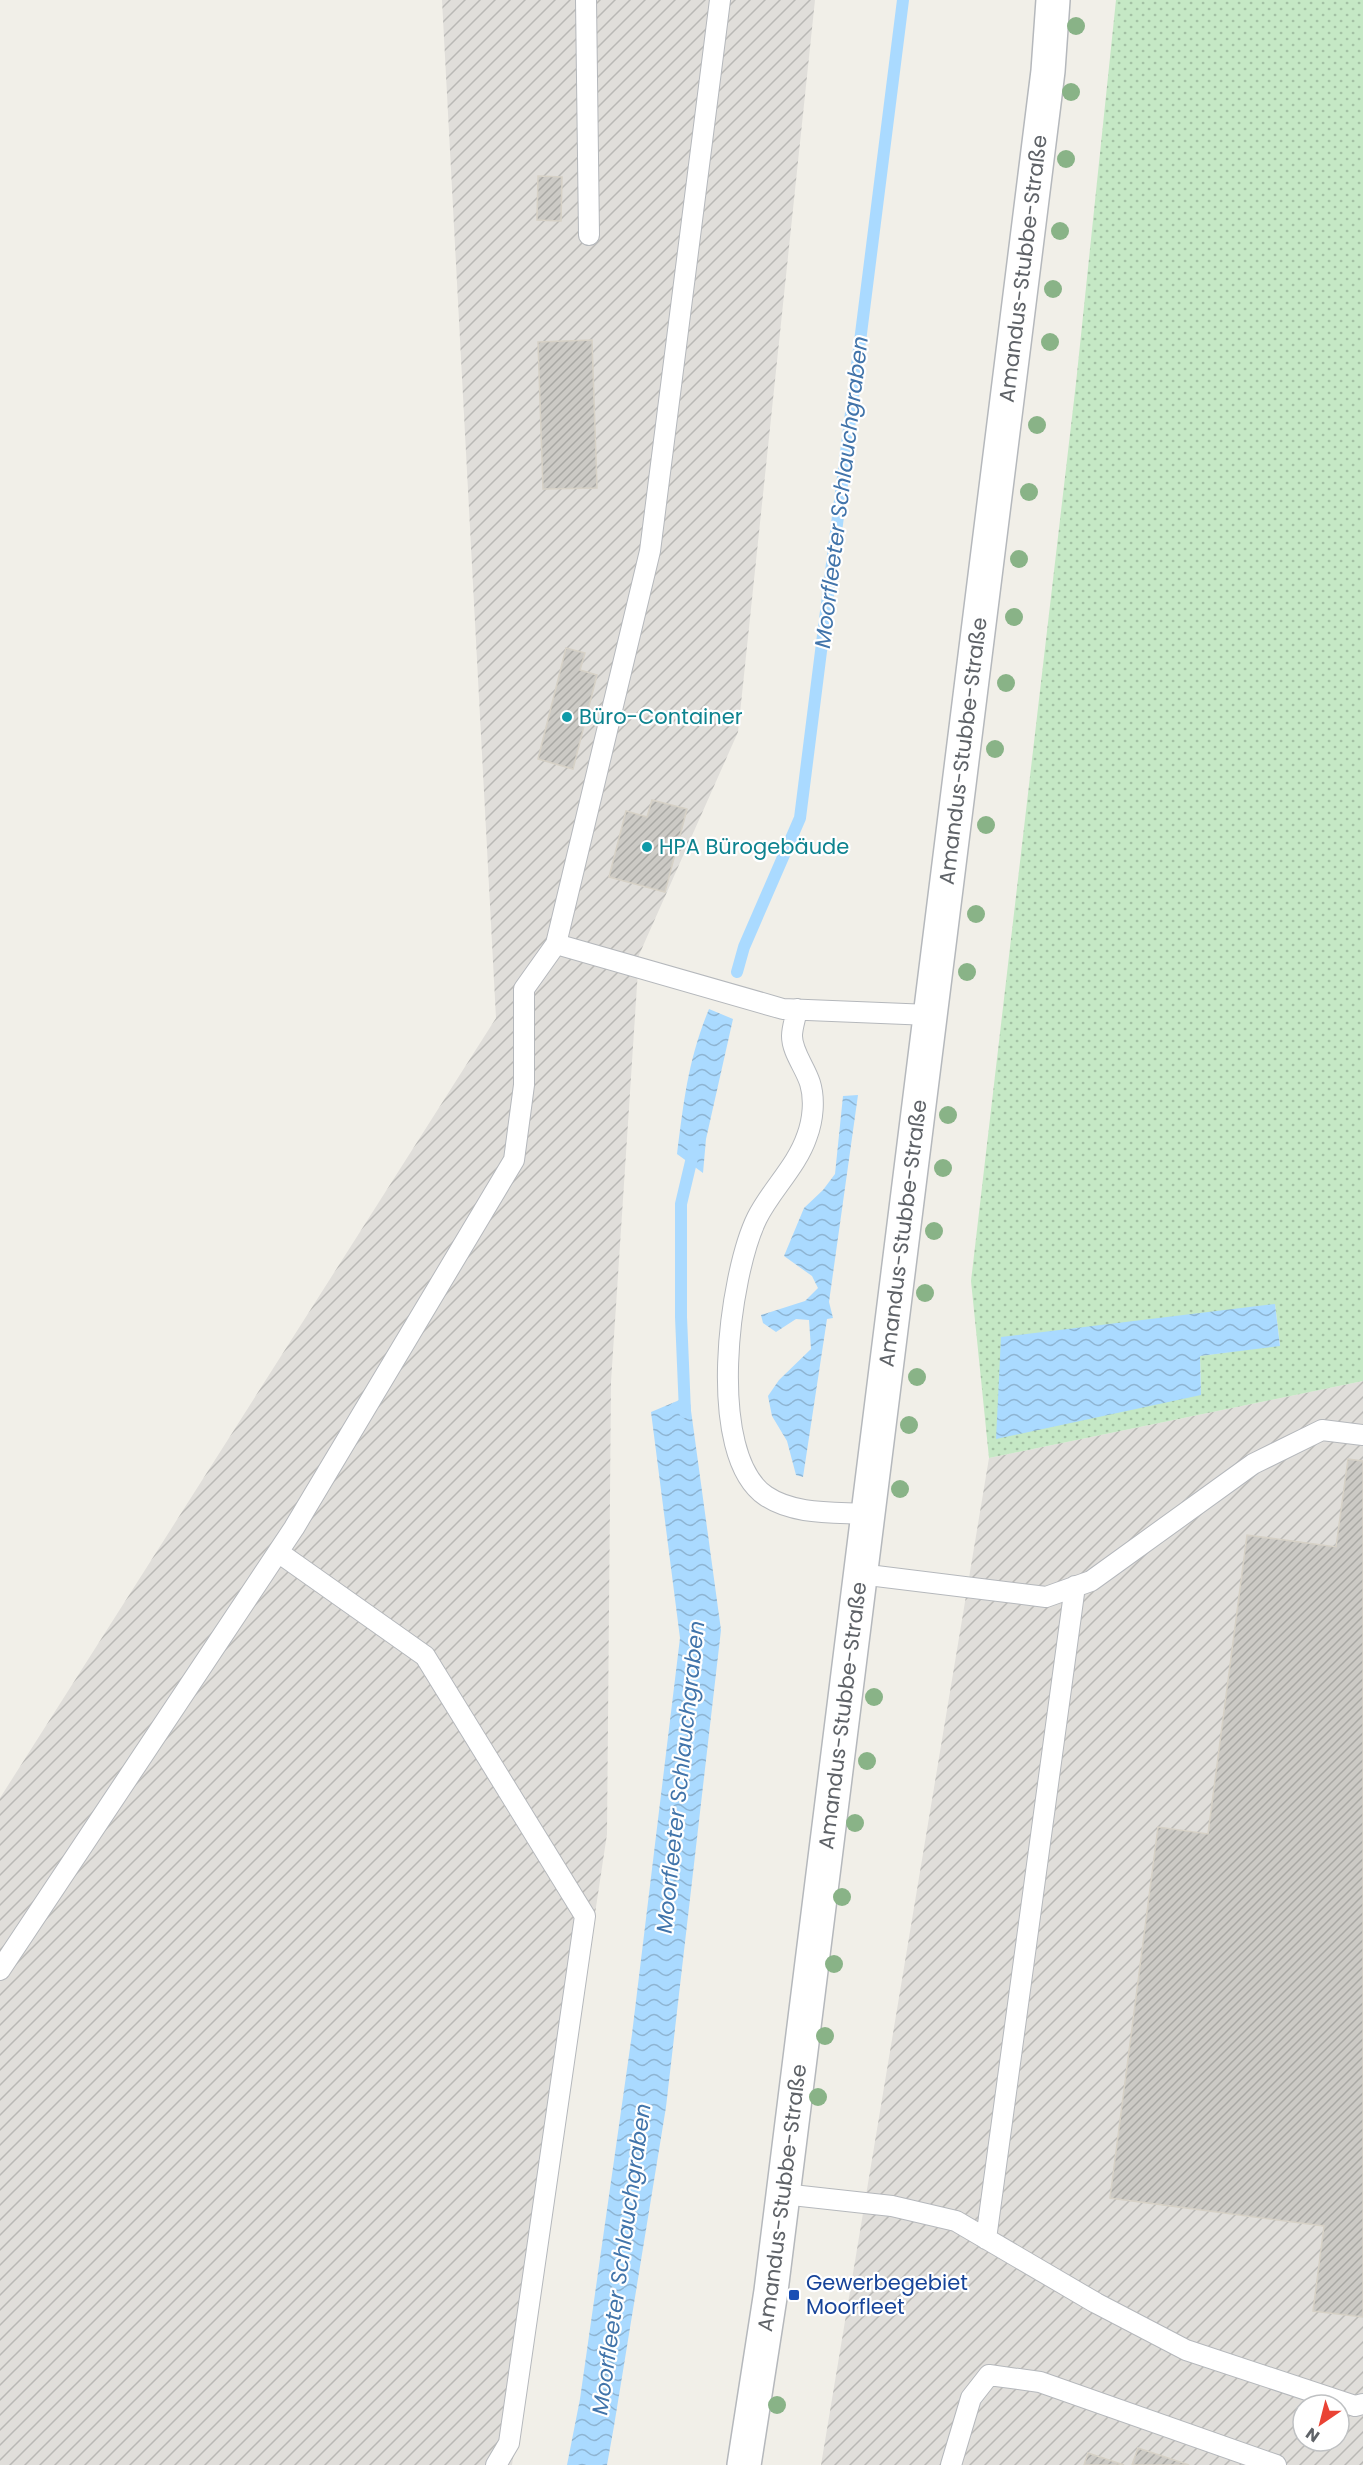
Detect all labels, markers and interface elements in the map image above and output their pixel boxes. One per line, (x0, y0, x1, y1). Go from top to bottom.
street label: Amandus-Stubbe-Straße (992, 133, 1054, 404)
water label: Moorfleeter Schlauchgraben (807, 334, 876, 650)
street label: Amandus-Stubbe-Straße (932, 615, 994, 886)
place label: Büro-Container (579, 702, 743, 731)
marker: Büro-Container (560, 710, 574, 724)
place label: HPA Bürogebäude (659, 832, 849, 861)
marker: HPA Bürogebäude (640, 840, 654, 854)
street label: Amandus-Stubbe-Straße (871, 1098, 934, 1369)
street label: Amandus-Stubbe-Straße (811, 1580, 873, 1851)
water label: Moorfleeter Schlauchgraben (649, 1619, 712, 1935)
street label: Amandus-Stubbe-Straße (750, 2062, 813, 2333)
water label: Moorfleeter Schlauchgraben (584, 2101, 659, 2417)
place label: Gewerbegebiet Moorfleet (806, 2268, 968, 2321)
marker: Gewerbegebiet Moorfleet (787, 2288, 801, 2302)
north arrow (1291, 2393, 1351, 2453)
text: N (1301, 2422, 1324, 2448)

